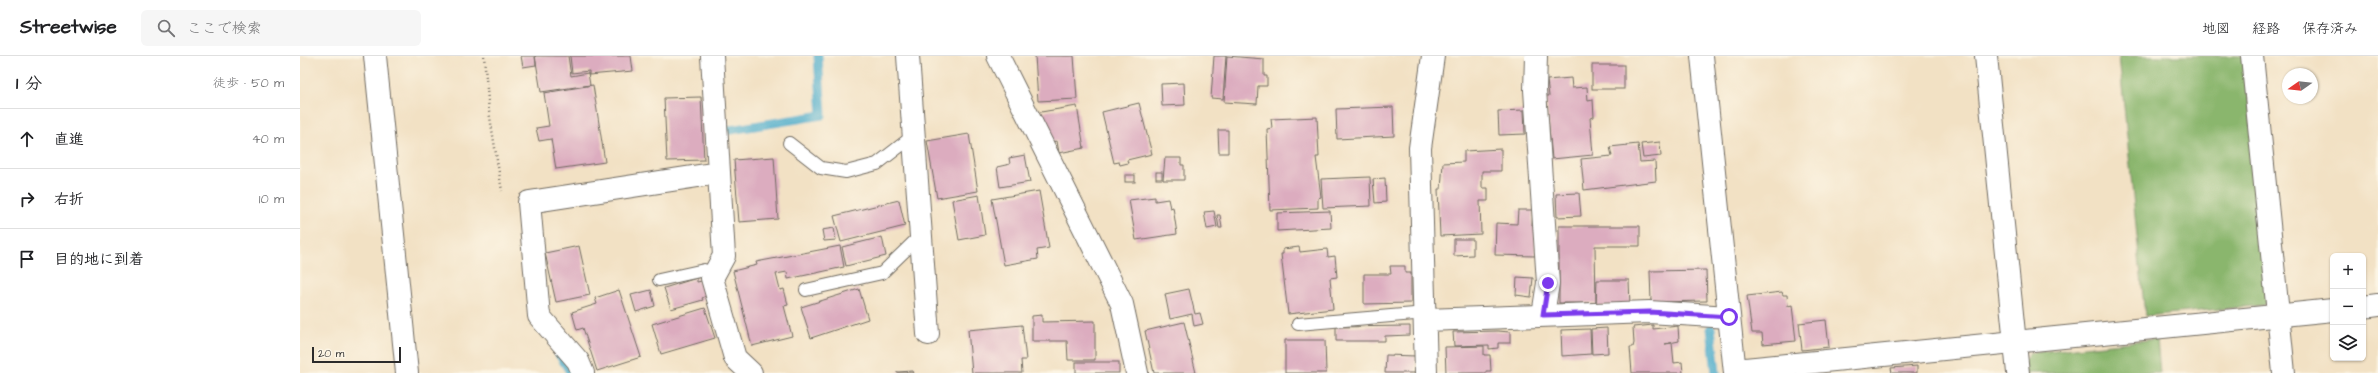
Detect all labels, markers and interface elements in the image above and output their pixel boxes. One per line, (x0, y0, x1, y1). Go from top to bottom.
search box (141, 10, 421, 46)
text: Streetwise (20, 14, 117, 41)
icon: search (155, 17, 177, 39)
text: ここで検索 (187, 18, 262, 39)
text: 地図 (2202, 19, 2230, 39)
text: 経路 (2252, 19, 2280, 39)
text: 保存済み (2302, 19, 2358, 39)
north arrow (2282, 68, 2318, 104)
text: 1 分 (16, 72, 42, 96)
text: 徒歩 · 50 m (213, 74, 284, 92)
icon: ahead (16, 128, 38, 150)
text: 直進 (54, 129, 84, 150)
text: 40 m (252, 130, 284, 148)
icon: right (16, 188, 38, 210)
text: 右折 (54, 189, 84, 210)
text: 10 m (259, 190, 284, 208)
icon: arrive (16, 248, 38, 270)
text: 目的地に到着 (54, 249, 144, 270)
map controls (2330, 253, 2366, 361)
button: + (2330, 253, 2366, 289)
route end (1539, 274, 1557, 292)
button: − (2330, 289, 2366, 325)
route start (1720, 308, 1738, 326)
button: layers (2330, 325, 2366, 361)
scale bar (312, 345, 401, 364)
text: 20 m (318, 346, 344, 361)

